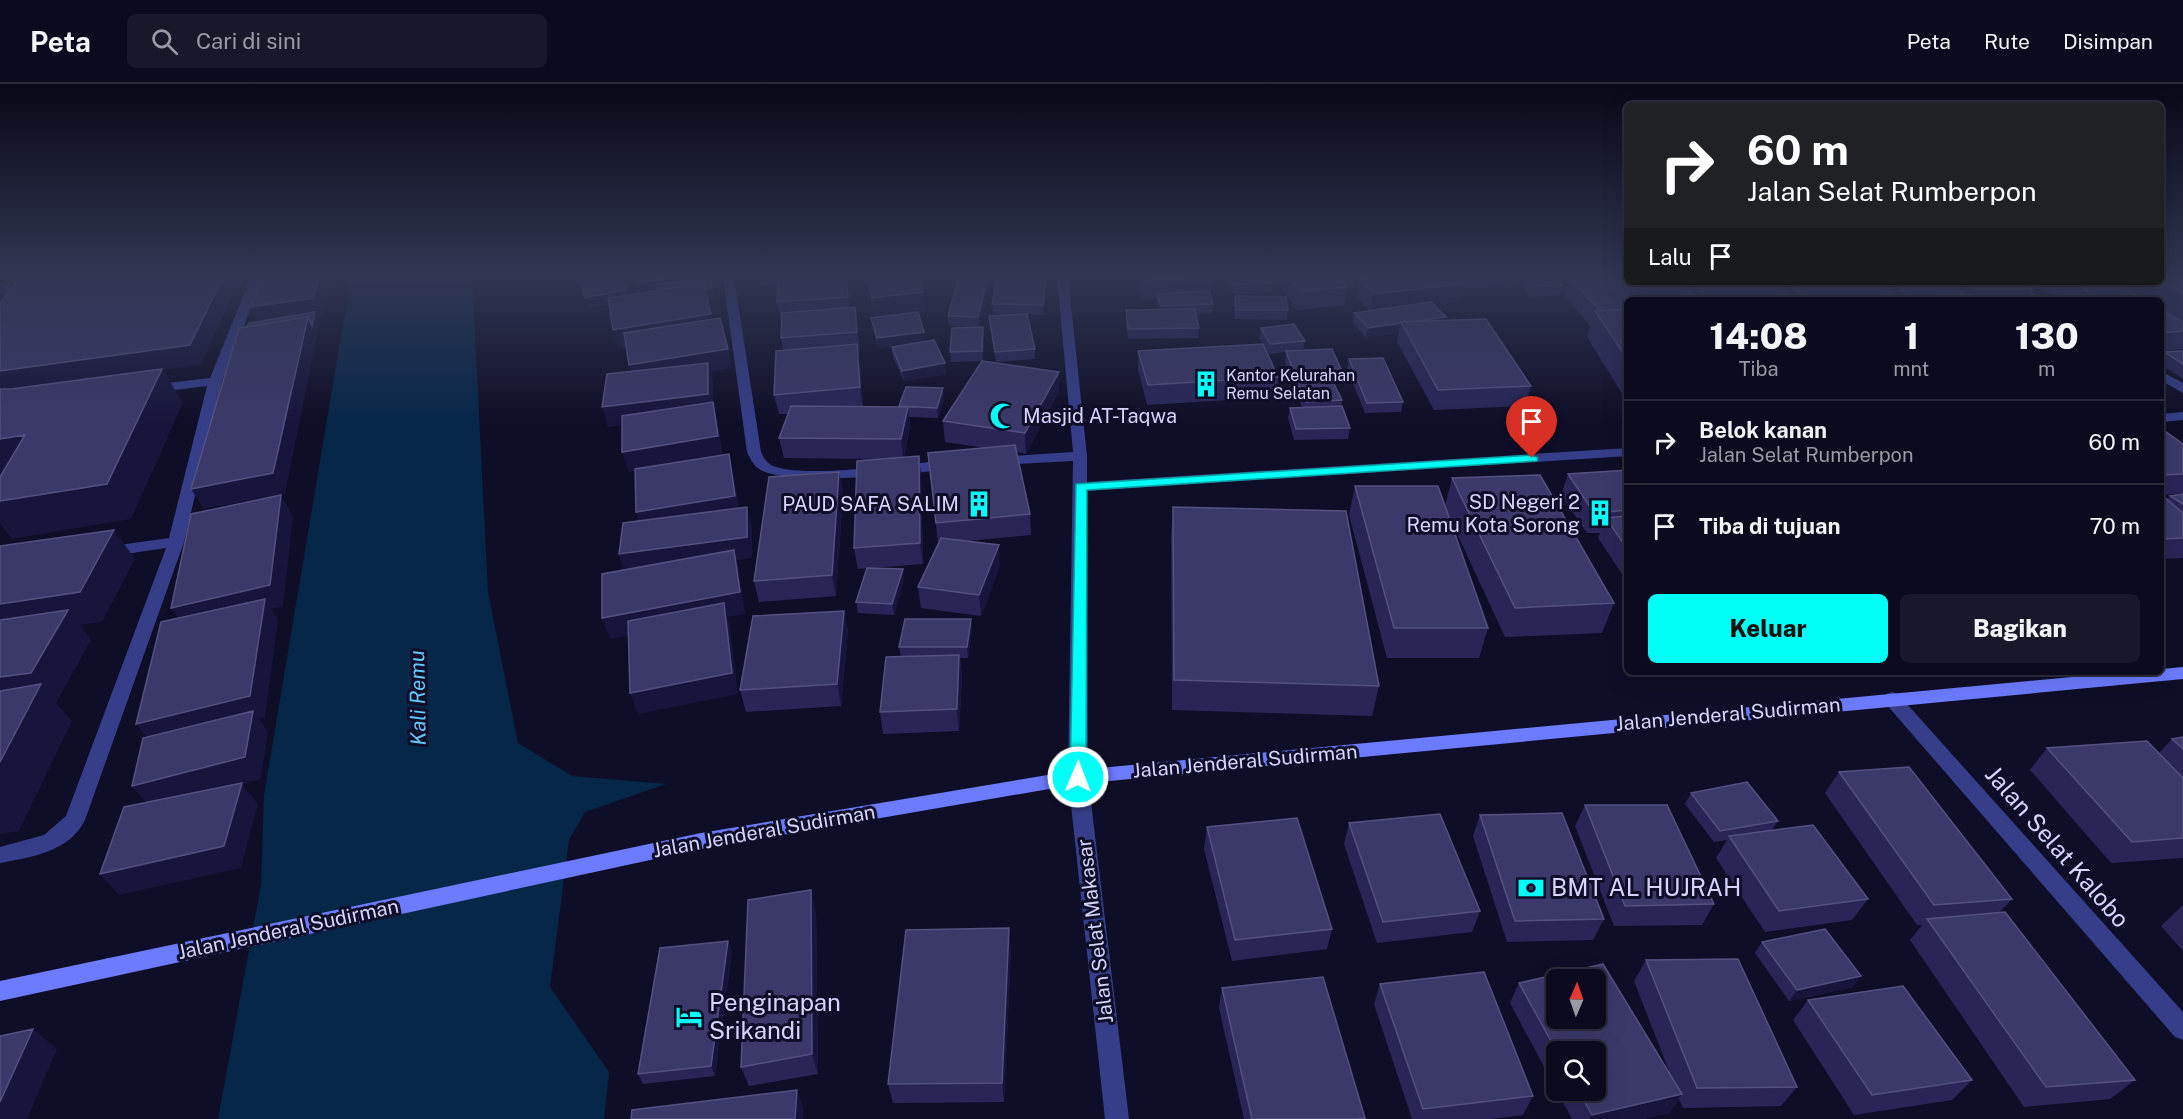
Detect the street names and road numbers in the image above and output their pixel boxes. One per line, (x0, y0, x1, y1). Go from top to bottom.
street label: Jalan Jenderal Sudirman (1615, 692, 1841, 736)
street label: Jalan Jenderal Sudirman (1132, 739, 1358, 783)
street label: Jalan Selat Kalobo (1980, 760, 2136, 933)
street label: Jalan Jenderal Sudirman (651, 800, 877, 862)
street label: Jalan Selat Makasar (1072, 837, 1118, 1025)
street label: Jalan Jenderal Sudirman (175, 894, 401, 964)

